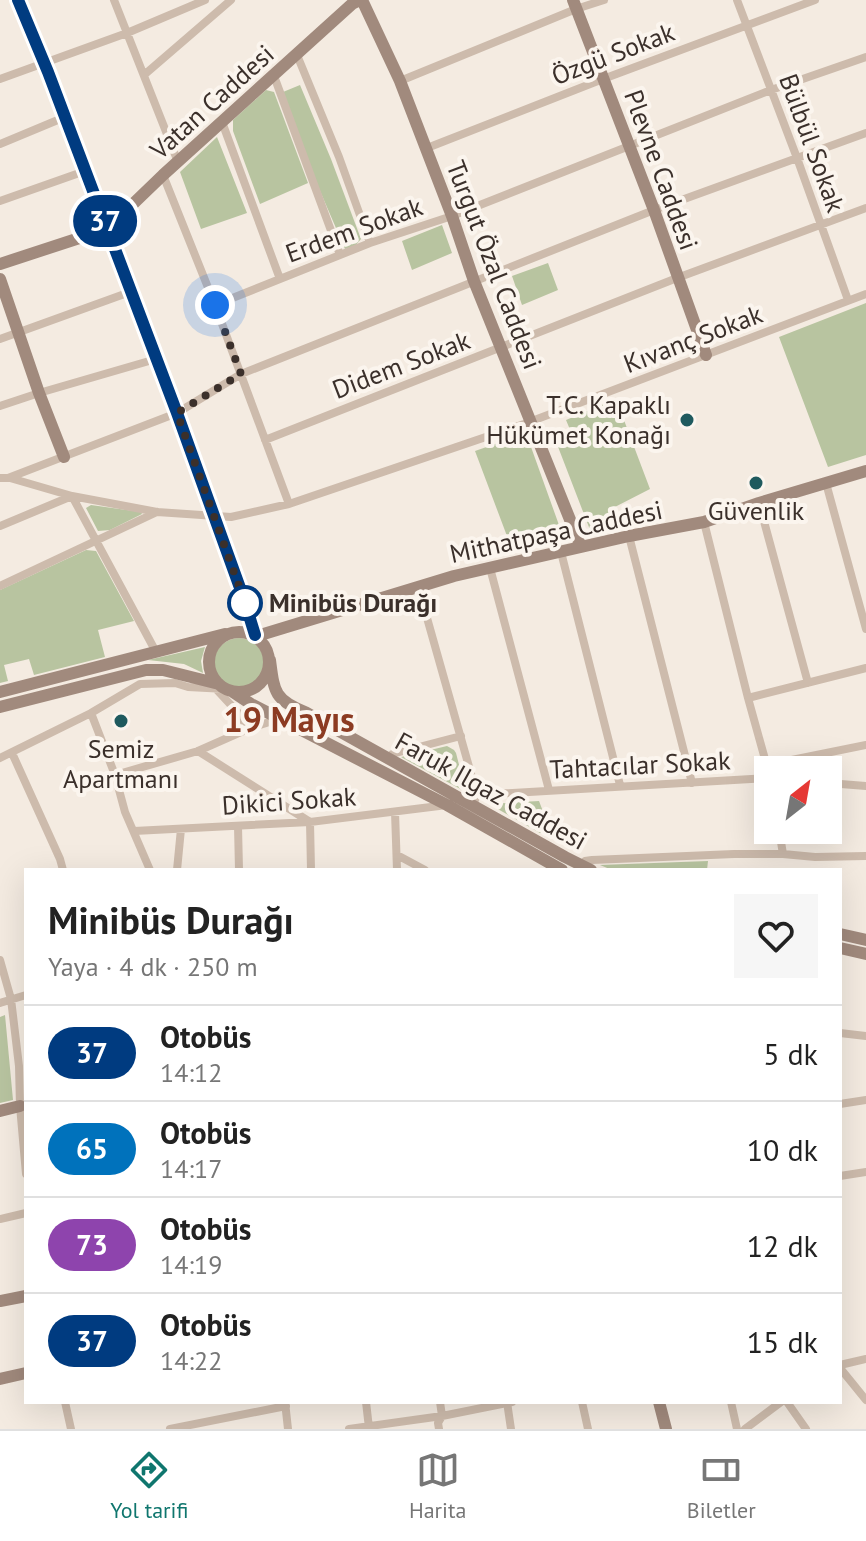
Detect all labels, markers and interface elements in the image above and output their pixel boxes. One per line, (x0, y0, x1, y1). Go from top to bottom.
street label: Özgü Sokak (547, 15, 679, 92)
street label: Vatan Caddesi (142, 37, 281, 167)
street label: Bülbül Sokak (772, 69, 853, 217)
street label: Plevne Caddesi (617, 85, 706, 254)
street label: Turgut Özal Caddesi (439, 156, 549, 374)
street label: Erdem Sokak (281, 189, 427, 270)
line badge: 37 (69, 195, 141, 247)
text: 37 (89, 202, 121, 239)
your location (195, 285, 235, 325)
street label: Kıvanç Sokak (619, 297, 767, 380)
street label: Didem Sokak (327, 323, 475, 406)
place label: T.C. Kapaklı Hükümet Konağı (486, 388, 671, 451)
marker: T.C. Kapaklı Hükümet Konağı (678, 411, 696, 429)
marker: Güvenlik (747, 474, 765, 492)
street label: Mithatpaşa Caddesi (447, 493, 665, 570)
place label: Güvenlik (708, 494, 805, 527)
marker: Minibüs Durağı (228, 586, 262, 620)
place label: Minibüs Durağı (269, 586, 437, 619)
district label: 19 Mayıs (224, 697, 354, 741)
marker: Semiz Apartmanı (112, 712, 130, 730)
street label: Faruk Ilgaz Caddesi (390, 724, 593, 857)
place label: Semiz Apartmanı (63, 732, 179, 795)
street label: Tahtacılar Sokak (549, 743, 732, 786)
north arrow (754, 756, 842, 844)
map controls (754, 756, 842, 844)
street label: Dikici Sokak (221, 779, 358, 822)
button: heart (734, 894, 818, 978)
text: Minibüs Durağı (48, 895, 294, 944)
text: Yaya · 4 dk · 250 m (48, 950, 258, 983)
text: Otobüs (160, 1017, 251, 1056)
text: 37 (76, 1034, 108, 1071)
text: 5 dk (763, 1034, 818, 1073)
text: 14:12 (160, 1056, 222, 1089)
text: Otobüs (160, 1113, 251, 1152)
text: 65 (76, 1130, 108, 1167)
text: 10 dk (747, 1130, 818, 1169)
text: 14:17 (160, 1152, 222, 1185)
text: Otobüs (160, 1209, 251, 1248)
text: 73 (76, 1226, 108, 1263)
text: 12 dk (747, 1226, 818, 1265)
text: 14:19 (160, 1248, 222, 1281)
text: Otobüs (160, 1305, 251, 1344)
text: 37 (76, 1322, 108, 1359)
text: 15 dk (747, 1322, 818, 1361)
text: 14:22 (160, 1344, 222, 1377)
tab: Yol tarifi (110, 1448, 188, 1524)
tab: Harita (409, 1448, 466, 1524)
tab: Biletler (687, 1448, 756, 1524)

